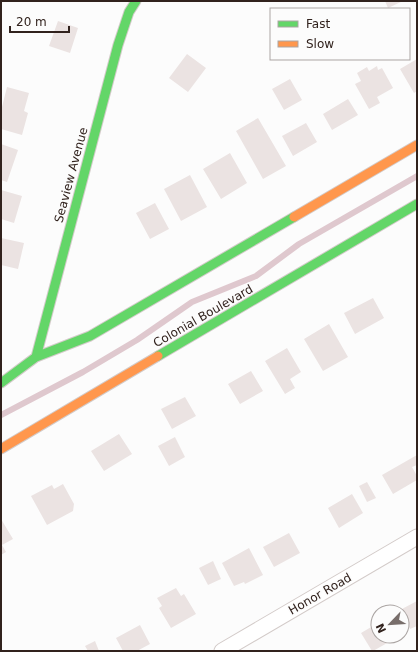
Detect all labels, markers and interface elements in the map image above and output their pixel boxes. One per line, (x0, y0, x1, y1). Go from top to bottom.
scale bar (10, 8, 69, 34)
legend (270, 8, 410, 60)
text: 20 m (16, 15, 47, 29)
text: Fast (306, 17, 330, 31)
text: Slow (306, 37, 334, 51)
street label: Seaview Avenue (52, 126, 90, 224)
street label: Colonial Boulevard (151, 282, 255, 350)
street label: Honor Road (286, 570, 354, 618)
north arrow (370, 604, 410, 644)
text: N (374, 621, 389, 635)

